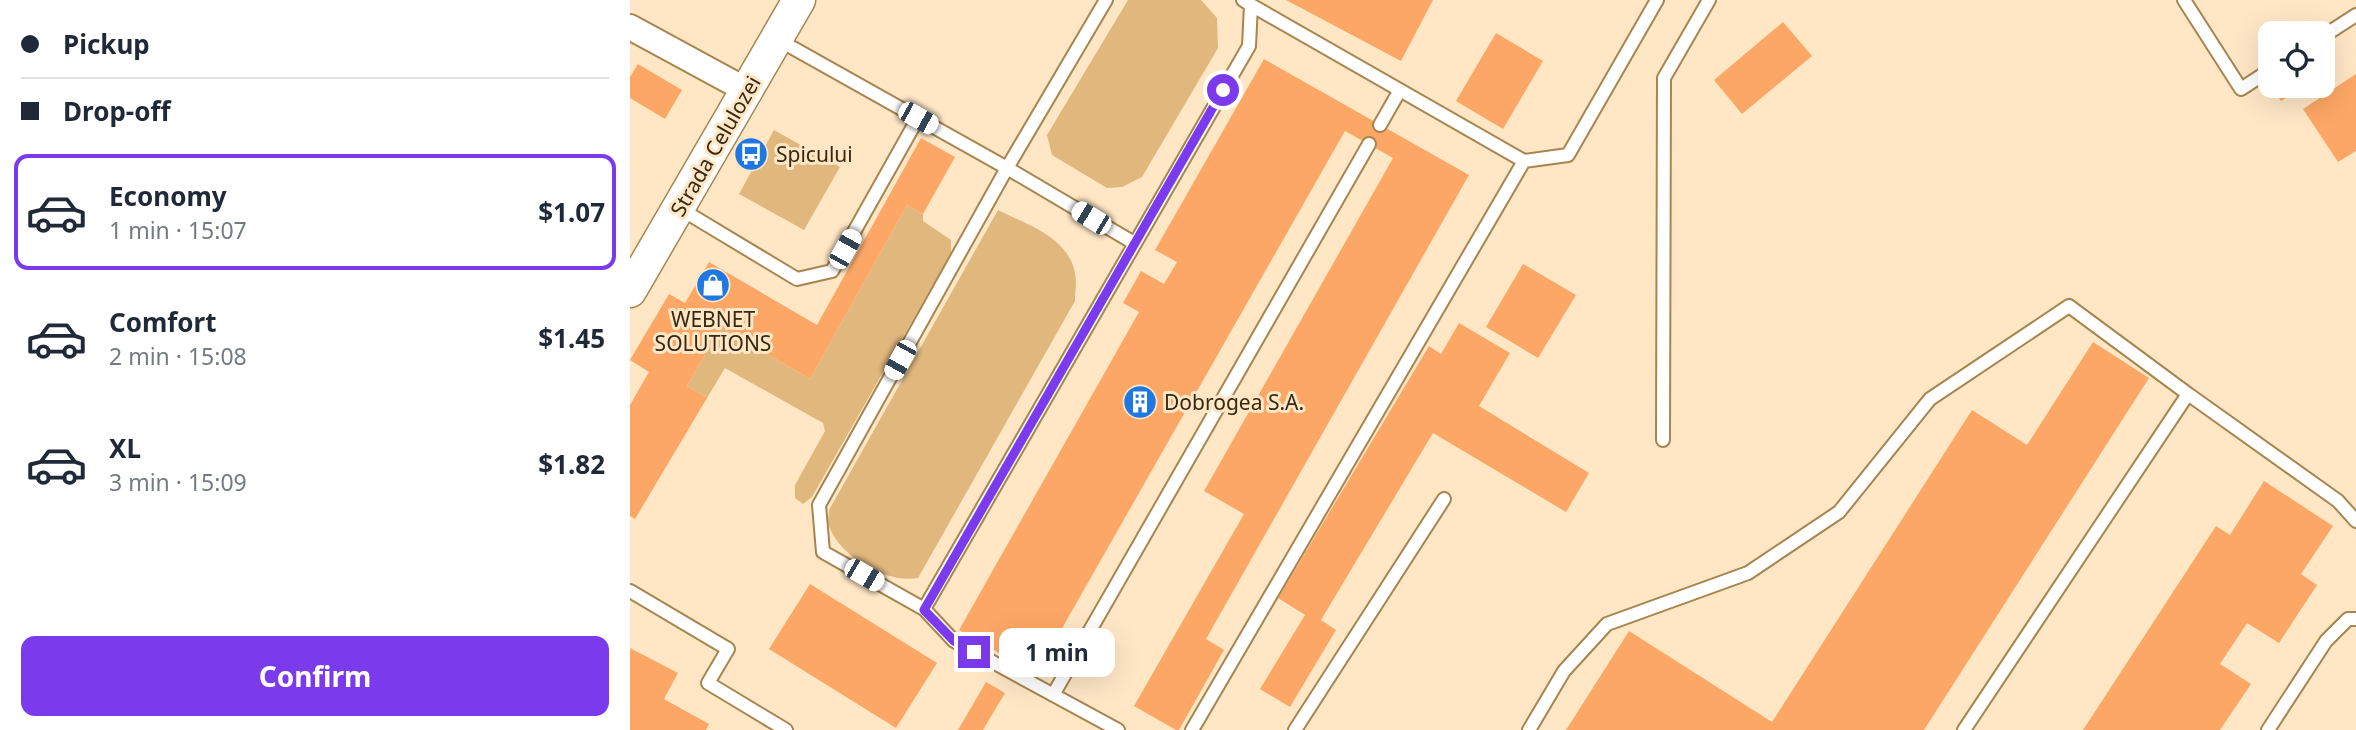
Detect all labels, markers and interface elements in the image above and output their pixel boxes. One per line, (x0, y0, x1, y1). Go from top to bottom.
map controls (2258, 21, 2335, 98)
button: locate (2258, 21, 2335, 98)
text: Pickup (63, 26, 150, 62)
street label: Strada Celulozei (663, 71, 767, 221)
route start (1207, 74, 1239, 106)
text: Drop-off (63, 93, 170, 129)
car (895, 99, 942, 137)
bus stop icon: Spicului (732, 135, 770, 173)
place label: Spicului (776, 140, 853, 168)
text: Economy (109, 178, 227, 214)
icon: car (25, 181, 88, 244)
text: $1.07 (538, 194, 605, 230)
car (1068, 198, 1115, 238)
text: 1 min · 15:07 (109, 214, 247, 246)
car (826, 226, 865, 272)
shop icon: WEBNET SOLUTIONS (694, 266, 732, 304)
text: Comfort (109, 304, 217, 340)
place label: WEBNET SOLUTIONS (655, 305, 771, 357)
icon: car (25, 307, 88, 370)
text: $1.45 (538, 320, 605, 356)
car (881, 337, 920, 383)
text: 2 min · 15:08 (109, 340, 247, 372)
building icon: Dobrogea S.A. (1121, 383, 1159, 421)
place label: Dobrogea S.A. (1164, 388, 1304, 416)
text: XL (109, 430, 141, 466)
icon: car (25, 433, 88, 496)
text: $1.82 (538, 446, 605, 482)
text: 3 min · 15:09 (109, 466, 247, 498)
car (841, 555, 888, 595)
callout: 1 min (998, 628, 1114, 676)
button: Confirm (21, 636, 609, 716)
route end (958, 636, 990, 668)
text: 1 min (1025, 636, 1089, 668)

